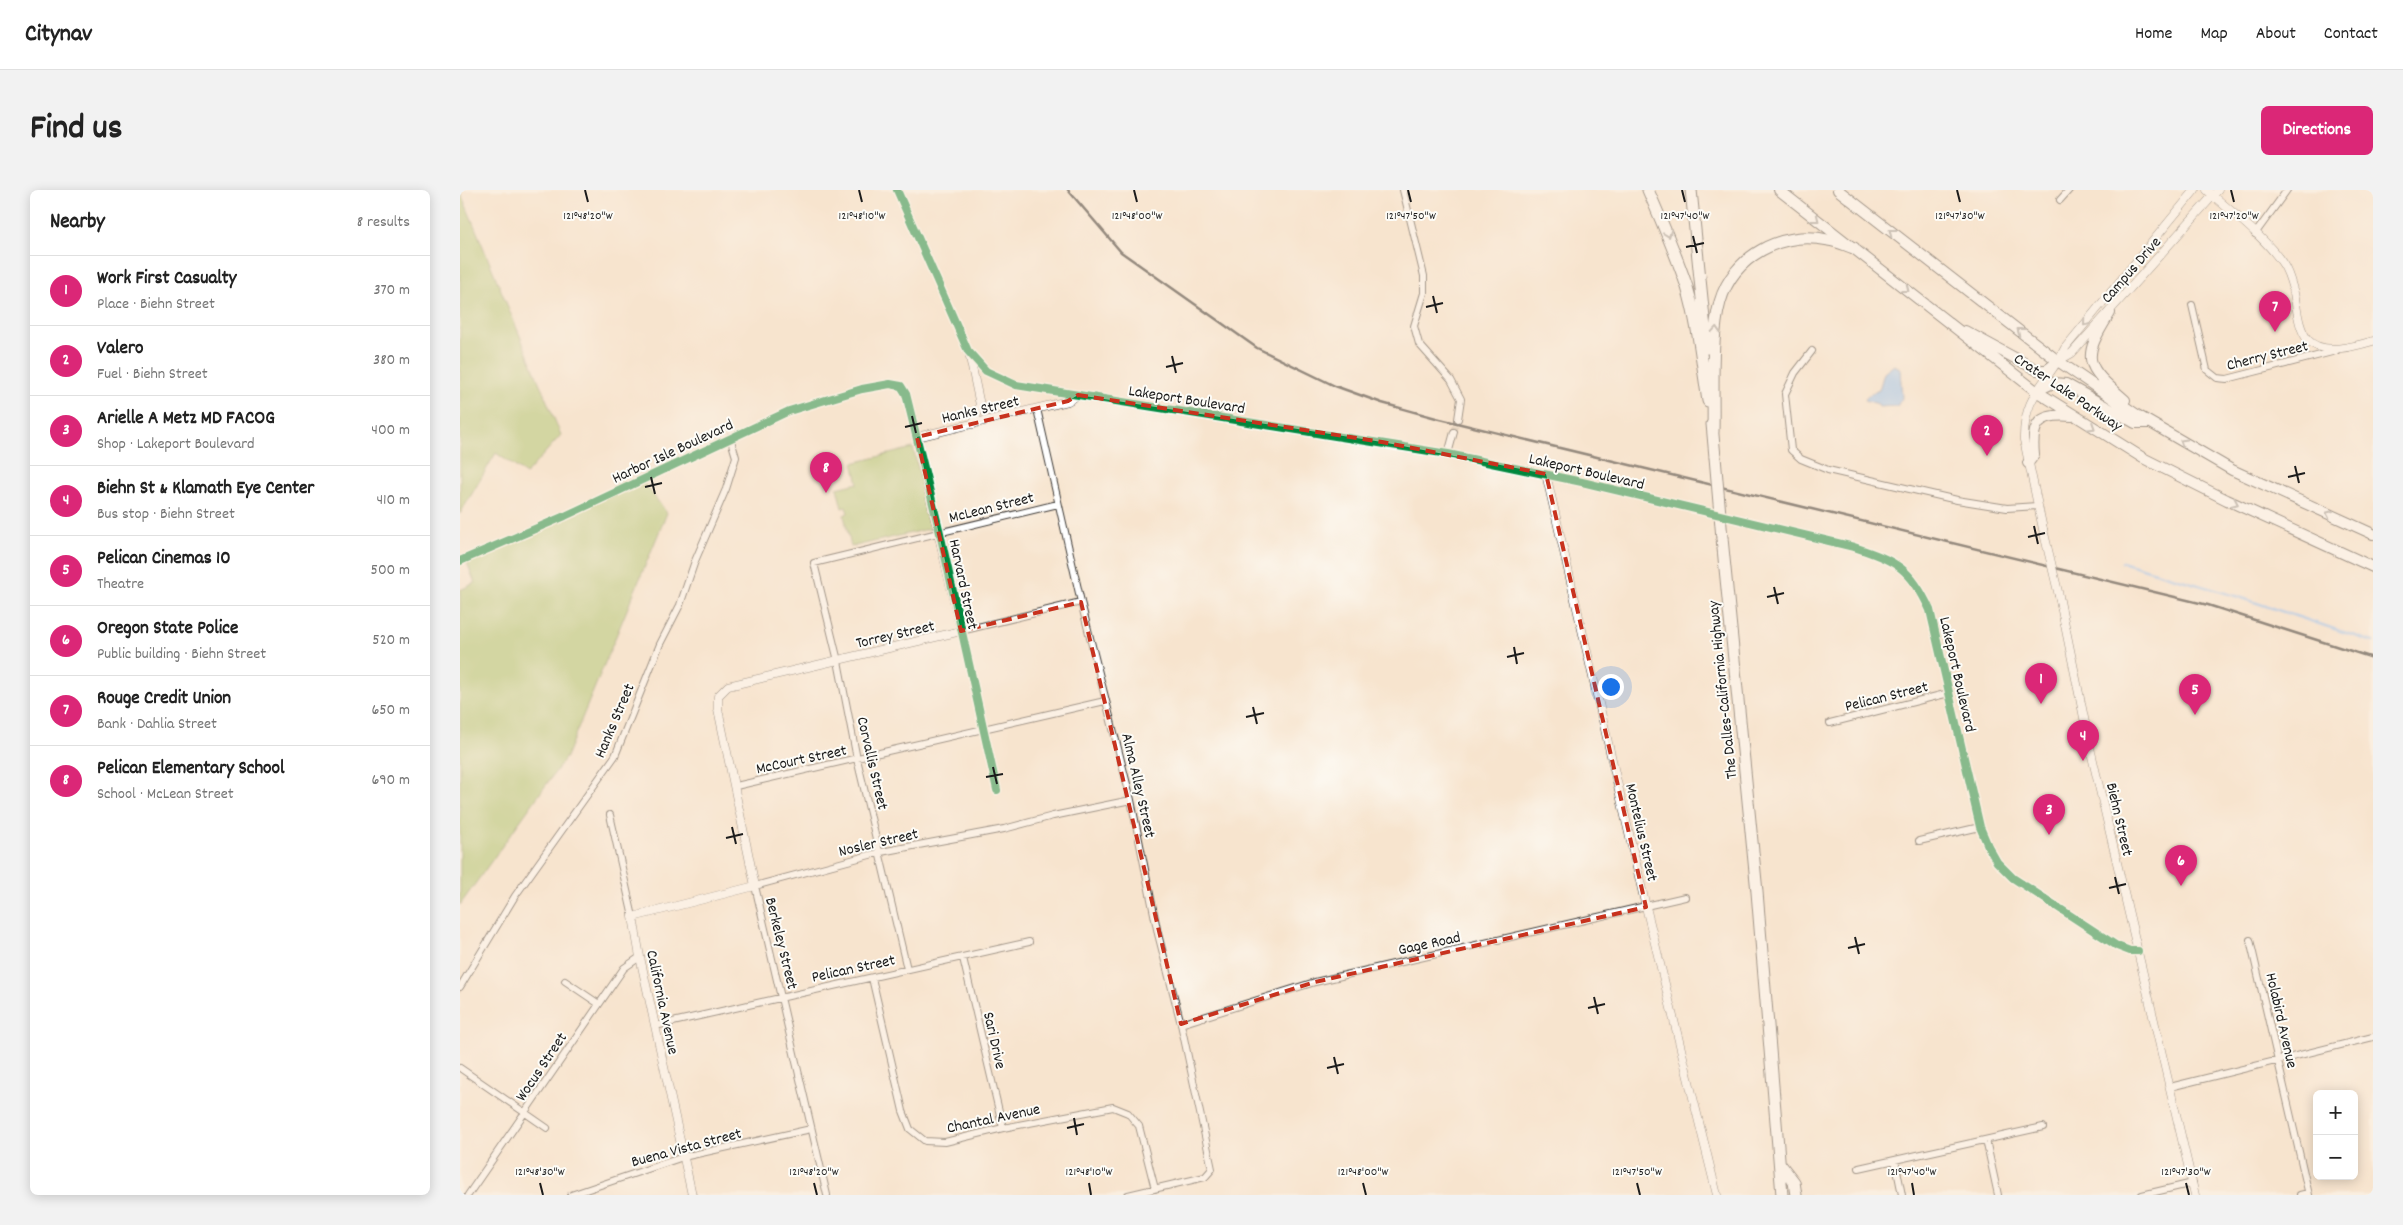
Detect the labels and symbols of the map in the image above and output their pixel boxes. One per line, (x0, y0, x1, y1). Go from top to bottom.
text: 121°48'20"W (563, 208, 613, 225)
text: 121°48'10"W (839, 208, 886, 225)
text: 121°48'00"W (1112, 208, 1162, 225)
text: 121°47'50"W (1386, 208, 1436, 225)
text: 121°47'40"W (1661, 208, 1710, 225)
text: 121°47'30"W (1935, 208, 1985, 225)
text: 121°47'20"W (2209, 208, 2259, 225)
one-way arrow (1810, 214, 1819, 222)
one-way arrow (1888, 228, 1897, 237)
one-way arrow (1662, 230, 1672, 238)
street label: Campus Drive (2096, 232, 2167, 309)
one-way arrow (1900, 284, 1909, 292)
pin: 7 (2259, 291, 2291, 332)
one-way arrow (2083, 317, 2092, 326)
one-way arrow (1710, 326, 1721, 334)
one-way arrow (2017, 329, 2026, 337)
street label: Cherry Street (2224, 335, 2311, 378)
street label: Crater Lake Parkway (2009, 348, 2127, 438)
street label: Lakeport Boulevard (1127, 380, 1247, 421)
street label: Hanks Street (940, 390, 1022, 431)
street label: Harbor Isle Boulevard (609, 414, 738, 490)
pin: 2 (1971, 415, 2003, 456)
one-way arrow (2086, 420, 2095, 430)
one-way arrow (2180, 438, 2189, 448)
street label: Lakeport Boulevard (1526, 448, 1646, 497)
pin: 8 (810, 452, 842, 493)
street label: McLean Street (947, 487, 1037, 530)
one-way arrow (2229, 497, 2238, 507)
one-way arrow (2325, 510, 2334, 521)
street label: Harvard Street (942, 537, 983, 632)
street label: The Dalles-California Highway (1703, 599, 1744, 780)
street label: Torrey Street (854, 615, 937, 656)
street label: Lakeport Boulevard (1932, 615, 1981, 735)
pin: 1 (2025, 663, 2057, 704)
your location (1598, 674, 1624, 700)
pin: 5 (2179, 674, 2211, 715)
street label: Pelican Street (1843, 676, 1931, 719)
street label: Hanks Street (589, 680, 641, 762)
street label: Corvallis Street (850, 715, 893, 813)
pin: 4 (2067, 720, 2099, 761)
street label: Alma Alley Street (1114, 731, 1161, 840)
street label: McCourt Street (754, 740, 849, 781)
street label: Montelius Street (1618, 781, 1663, 884)
street label: Biehn Street (2099, 781, 2138, 859)
pin: 3 (2033, 794, 2065, 835)
street label: Nosler Street (836, 823, 921, 864)
pin: 6 (2165, 845, 2197, 886)
street label: Berkeley Street (758, 895, 803, 992)
street label: Gage Road (1396, 927, 1463, 962)
street label: California Avenue (639, 948, 684, 1057)
street label: Pelican Street (810, 949, 898, 990)
street label: Holabird Avenue (2258, 971, 2303, 1071)
street label: Sari Drive (976, 1010, 1011, 1071)
street label: Wocus Street (510, 1028, 574, 1107)
street label: Chantal Avenue (945, 1098, 1042, 1141)
street label: Buena Vista Street (629, 1123, 744, 1174)
text: 121°48'30"W (515, 1164, 565, 1181)
text: 121°48'20"W (789, 1164, 839, 1181)
text: 121°48'10"W (1066, 1164, 1113, 1181)
text: 121°48'00"W (1338, 1164, 1388, 1181)
text: 121°47'50"W (1612, 1164, 1662, 1181)
text: 121°47'40"W (1888, 1164, 1937, 1181)
text: 121°47'30"W (2161, 1164, 2211, 1181)

